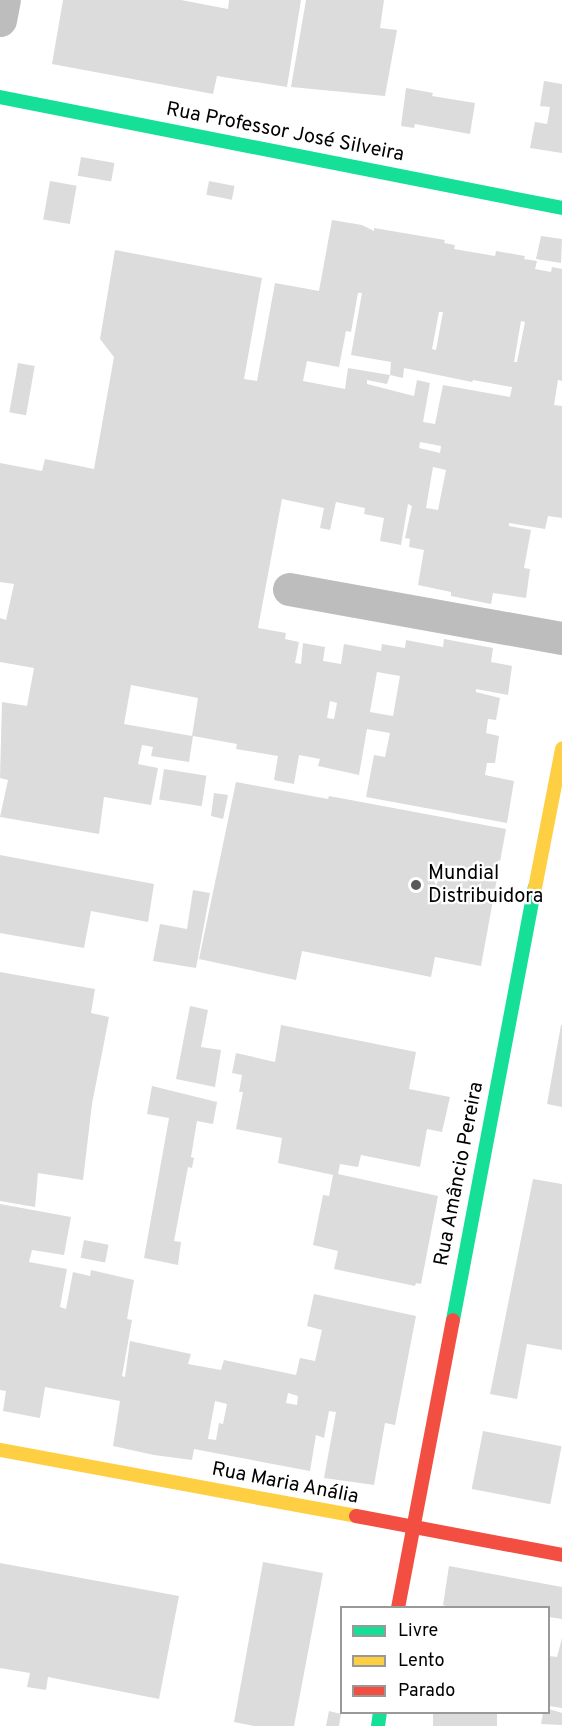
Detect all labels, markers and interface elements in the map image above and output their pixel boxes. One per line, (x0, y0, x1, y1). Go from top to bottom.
street label: Rua Professor José Silveira (164, 98, 406, 168)
place label: Mundial Distribuidora (428, 862, 543, 909)
marker: Mundial Distribuidora (409, 878, 423, 892)
street label: Rua Amâncio Pereira (430, 1080, 490, 1268)
street label: Rua Maria Anália (209, 1458, 361, 1510)
legend (340, 1606, 550, 1714)
text: Livre (398, 1620, 438, 1643)
text: Lento (398, 1650, 444, 1673)
text: Parado (398, 1680, 455, 1703)

